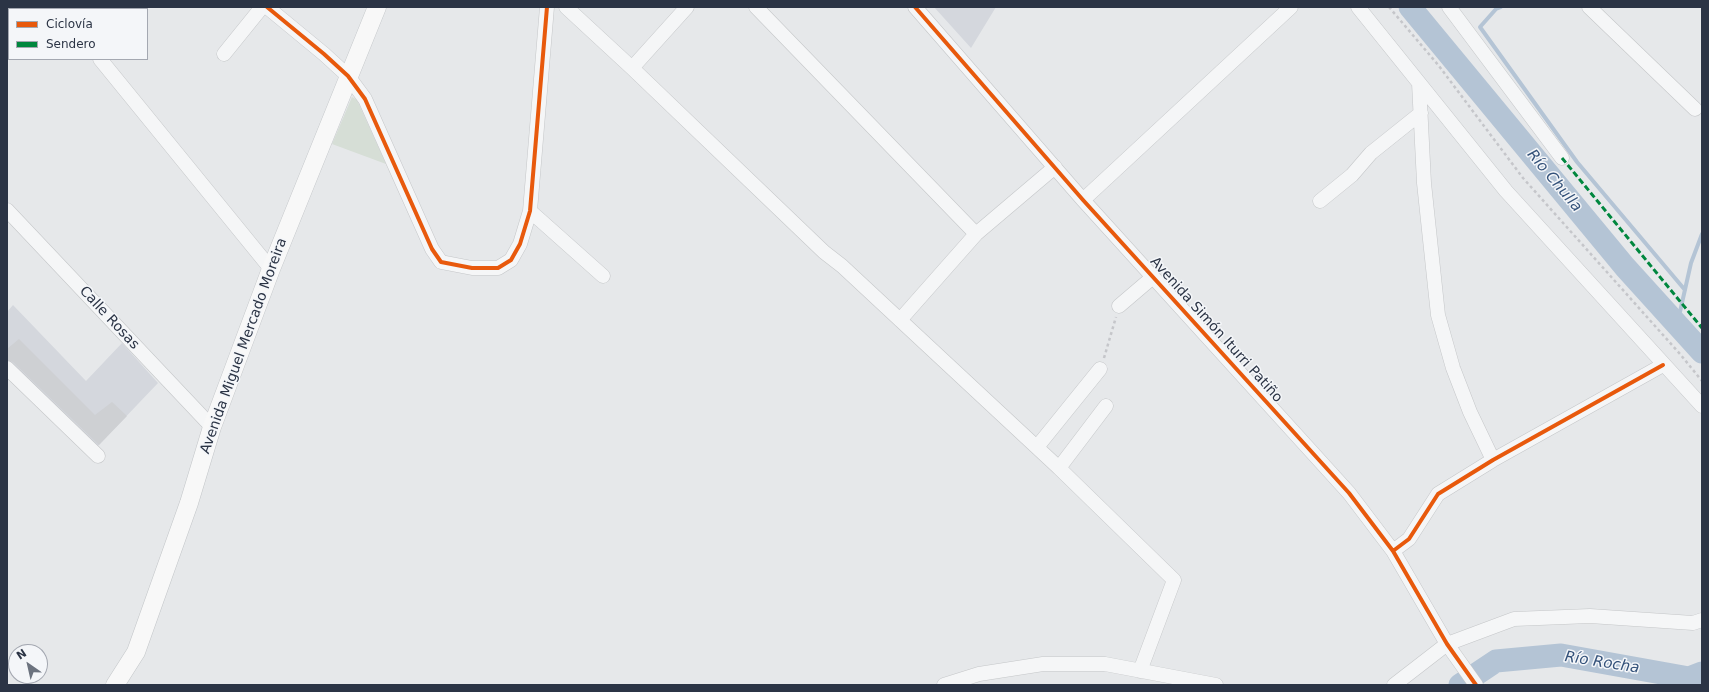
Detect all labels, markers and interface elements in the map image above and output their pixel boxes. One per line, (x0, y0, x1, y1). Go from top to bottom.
legend (8, 8, 148, 60)
text: Ciclovía (46, 17, 93, 31)
text: Sendero (46, 37, 96, 51)
water label: Río Chulla (1523, 146, 1585, 216)
street label: Avenida Miguel Mercado Moreira (197, 236, 291, 456)
street label: Avenida Simón Iturri Patiño (1146, 254, 1286, 406)
street label: Calle Rosas (76, 283, 142, 353)
north arrow (8, 644, 48, 684)
text: N (14, 646, 29, 662)
water label: Río Rocha (1564, 648, 1640, 678)

